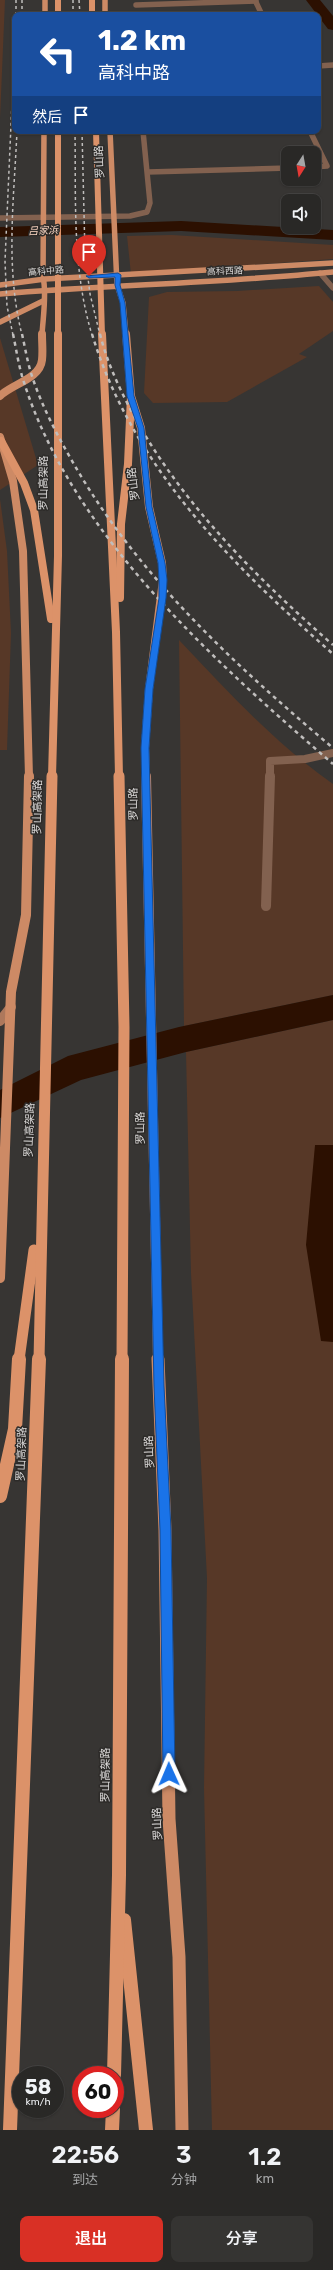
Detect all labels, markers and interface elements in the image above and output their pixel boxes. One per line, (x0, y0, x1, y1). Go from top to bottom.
text: 1.2 km (98, 24, 186, 57)
icon: left (32, 28, 84, 80)
text: 高科中路 (98, 62, 170, 84)
icon: arrive (70, 104, 92, 126)
text: 然后 (32, 108, 62, 126)
street label: 罗山路 (92, 145, 107, 179)
north arrow (281, 146, 321, 186)
map controls (281, 146, 321, 234)
button: sound (281, 194, 321, 234)
water label: 吕家浜 (28, 224, 59, 238)
pin (72, 235, 106, 276)
icon: arrive (78, 241, 100, 263)
street label: 高科中路 (28, 264, 64, 278)
street label: 高科西路 (207, 265, 243, 277)
street label: 罗山高架路 (37, 456, 50, 511)
street label: 罗山路 (125, 467, 142, 501)
street label: 罗山高架路 (31, 779, 44, 835)
street label: 罗山路 (127, 787, 140, 821)
street label: 罗山高架路 (22, 1102, 37, 1158)
street label: 罗山路 (134, 1111, 147, 1145)
street label: 罗山高架路 (14, 1426, 29, 1482)
street label: 罗山路 (142, 1435, 157, 1469)
street label: 罗山高架路 (99, 1748, 112, 1803)
position arrow (148, 1753, 190, 1795)
street label: 罗山路 (150, 1807, 165, 1841)
speed limit sign: 60 (72, 2066, 124, 2118)
text: 58 (25, 2075, 51, 2099)
text: km/h (26, 2096, 50, 2108)
text: 22:56 (51, 2141, 119, 2169)
text: 3 (176, 2141, 191, 2169)
text: 1.2 (248, 2143, 281, 2171)
text: km (256, 2171, 274, 2186)
text: 到达 (72, 2172, 98, 2187)
text: 分钟 (171, 2172, 197, 2187)
button: 退出 (20, 2216, 163, 2262)
button: 分享 (171, 2216, 313, 2262)

